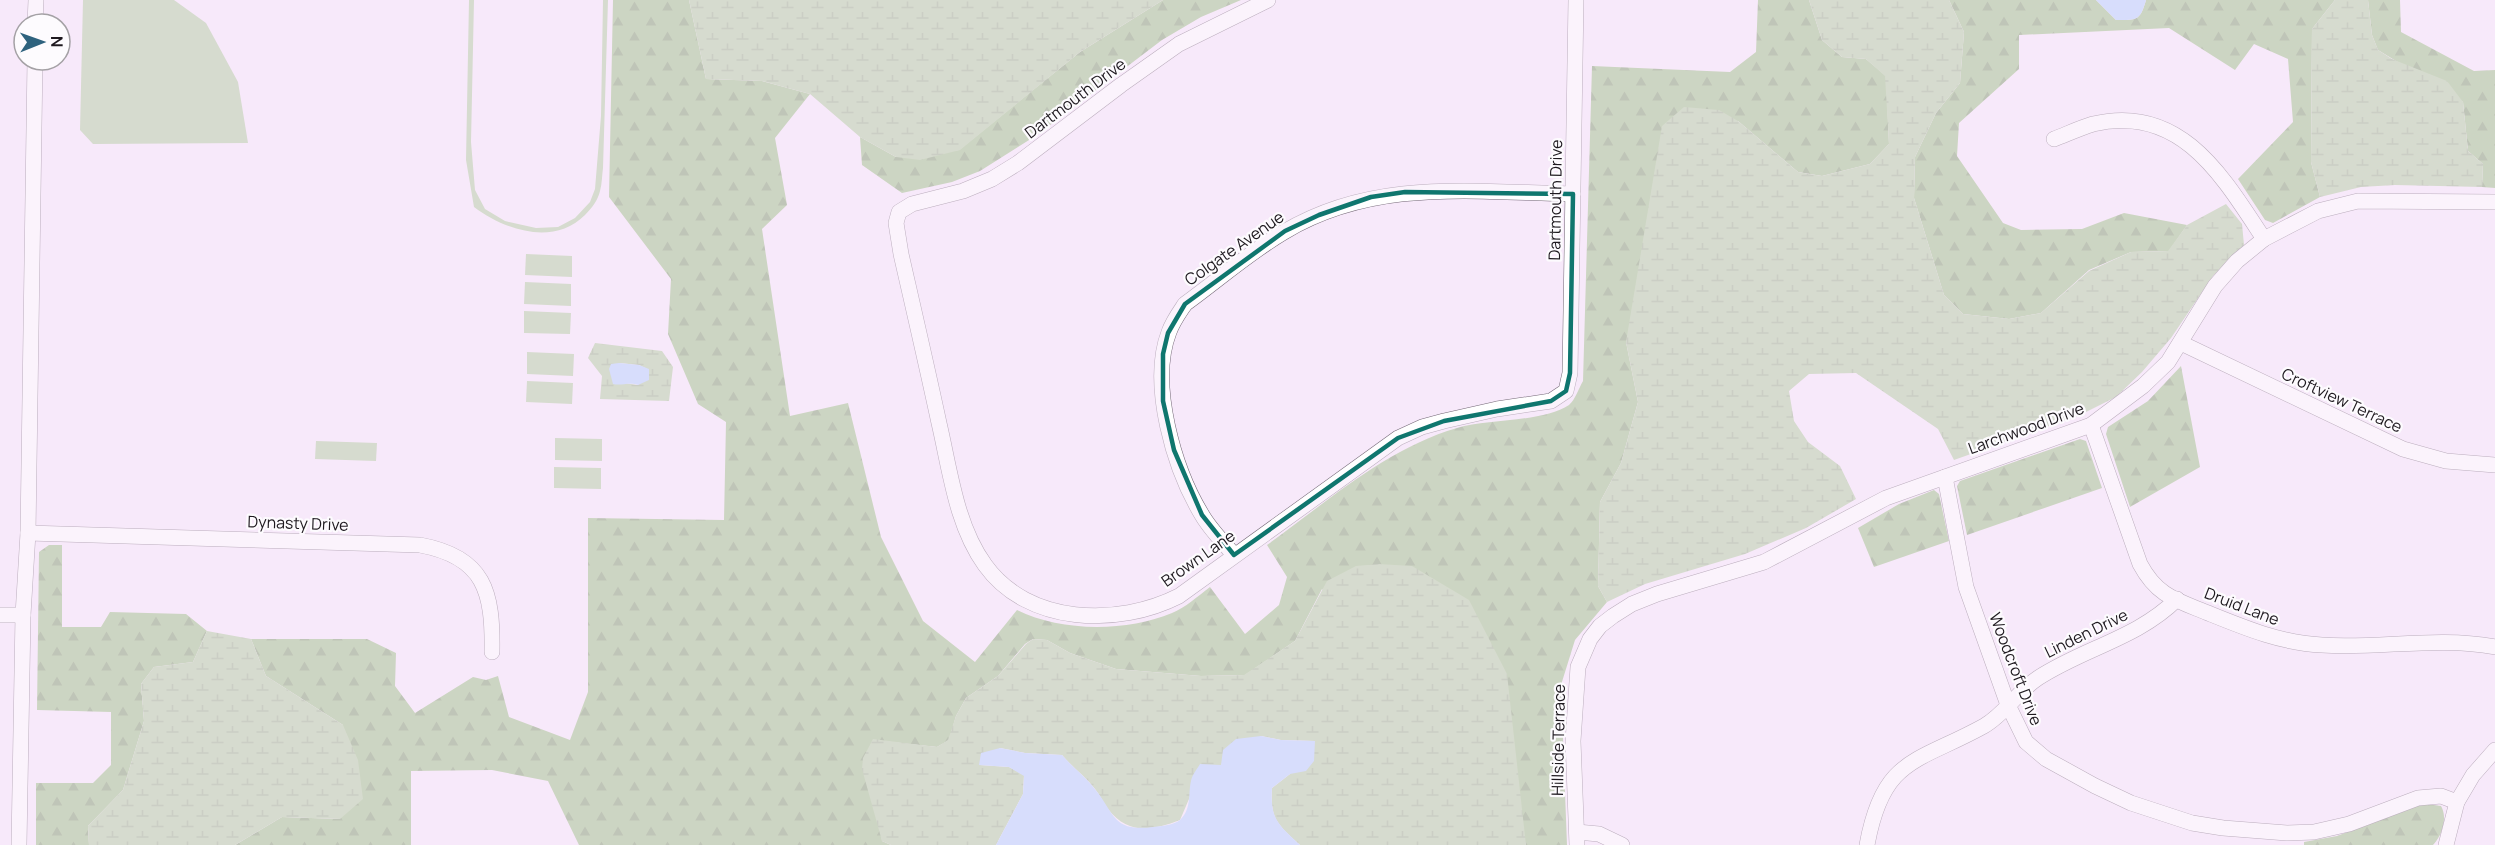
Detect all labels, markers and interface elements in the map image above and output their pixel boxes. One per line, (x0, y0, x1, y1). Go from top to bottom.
north arrow (12, 12, 72, 72)
text: N (46, 36, 68, 48)
street label: Dartmouth Drive (1020, 53, 1130, 143)
street label: Dartmouth Drive (1543, 139, 1567, 261)
street label: Colgate Avenue (1180, 206, 1288, 290)
street label: Croftview Terrace (2278, 362, 2406, 438)
street label: Larchwood Drive (1965, 397, 2087, 459)
street label: Dynasty Drive (247, 510, 349, 536)
street label: Brown Lane (1157, 524, 1239, 592)
street label: Druid Lane (2202, 582, 2282, 630)
street label: Linden Drive (2041, 603, 2131, 663)
street label: Woodcroft Drive (1984, 609, 2048, 729)
street label: Hillside Terrace (1546, 684, 1570, 796)

